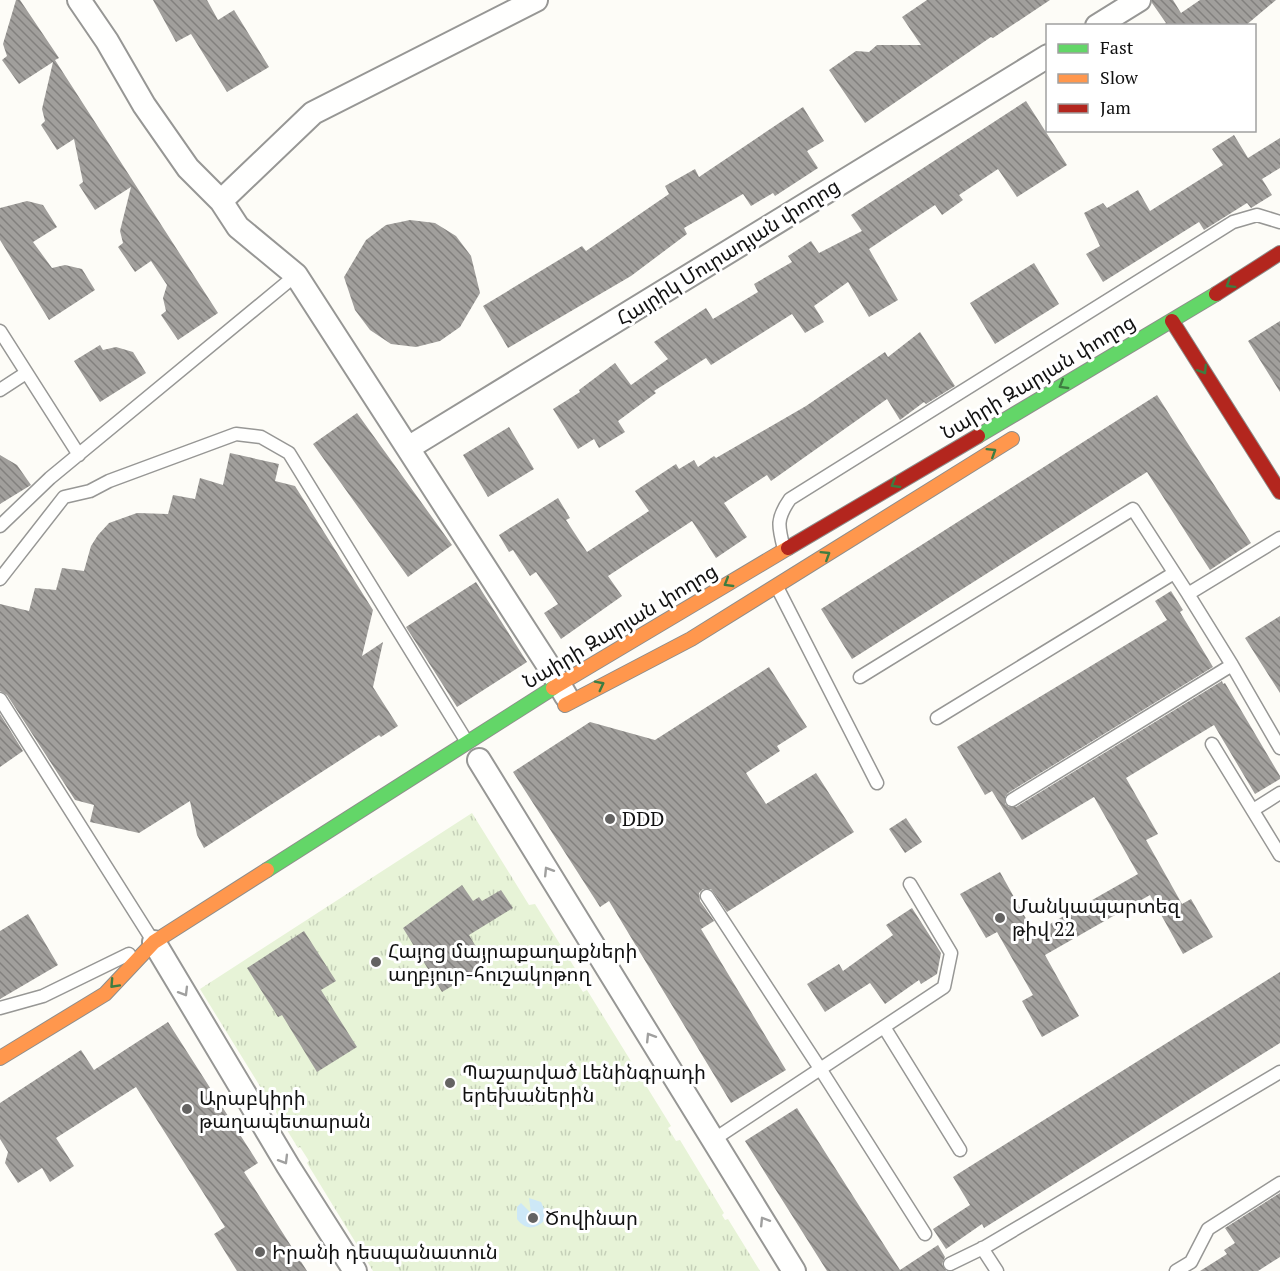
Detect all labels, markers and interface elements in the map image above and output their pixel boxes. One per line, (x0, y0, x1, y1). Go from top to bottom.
legend (1046, 24, 1256, 132)
text: Fast (1100, 35, 1134, 59)
text: Slow (1100, 65, 1139, 89)
text: Jam (1100, 95, 1131, 119)
street label: Հայրիկ Մուրադյան փողոց (611, 172, 844, 331)
one-way arrow (1226, 277, 1237, 288)
street label: Նաիրի Զարյան փողոց (936, 308, 1140, 445)
one-way arrow (1196, 364, 1208, 374)
one-way arrow (1059, 377, 1069, 389)
one-way arrow (985, 448, 996, 459)
one-way arrow (891, 476, 901, 488)
one-way arrow (820, 551, 830, 563)
street label: Նաիրի Զարյան փողոց (518, 557, 722, 694)
one-way arrow (724, 576, 734, 588)
one-way arrow (594, 681, 605, 692)
place label: DDD (622, 805, 664, 832)
marker: DDD (603, 812, 617, 826)
one-way arrow (544, 867, 556, 877)
place label: Մանկապարտեզ թիվ 22 (1012, 892, 1180, 942)
marker: Մանկապարտեզ թիվ 22 (993, 911, 1007, 925)
place label: Հայոց մայրաքաղաքների աղբյուր-հուշակոթող (388, 937, 637, 987)
marker: Հայոց մայրաքաղաքների աղբյուր-հուշակոթող (369, 955, 383, 969)
one-way arrow (110, 978, 121, 988)
one-way arrow (176, 986, 188, 996)
one-way arrow (646, 1033, 658, 1043)
place label: Պաշարված Լենինգրադի երեխաներին (462, 1058, 706, 1108)
marker: Պաշարված Լենինգրադի երեխաներին (443, 1076, 457, 1090)
place label: Արաբկիրի թաղապետարան (199, 1084, 371, 1134)
marker: Արաբկիրի թաղապետարան (180, 1102, 194, 1116)
one-way arrow (276, 1154, 288, 1164)
place label: Ծովինար (545, 1204, 638, 1231)
marker: Ծովինար (526, 1211, 540, 1225)
one-way arrow (759, 1217, 771, 1227)
place label: Իրանի դեսպանատուն (272, 1238, 498, 1265)
marker: Իրանի դեսպանատուն (253, 1245, 267, 1259)

